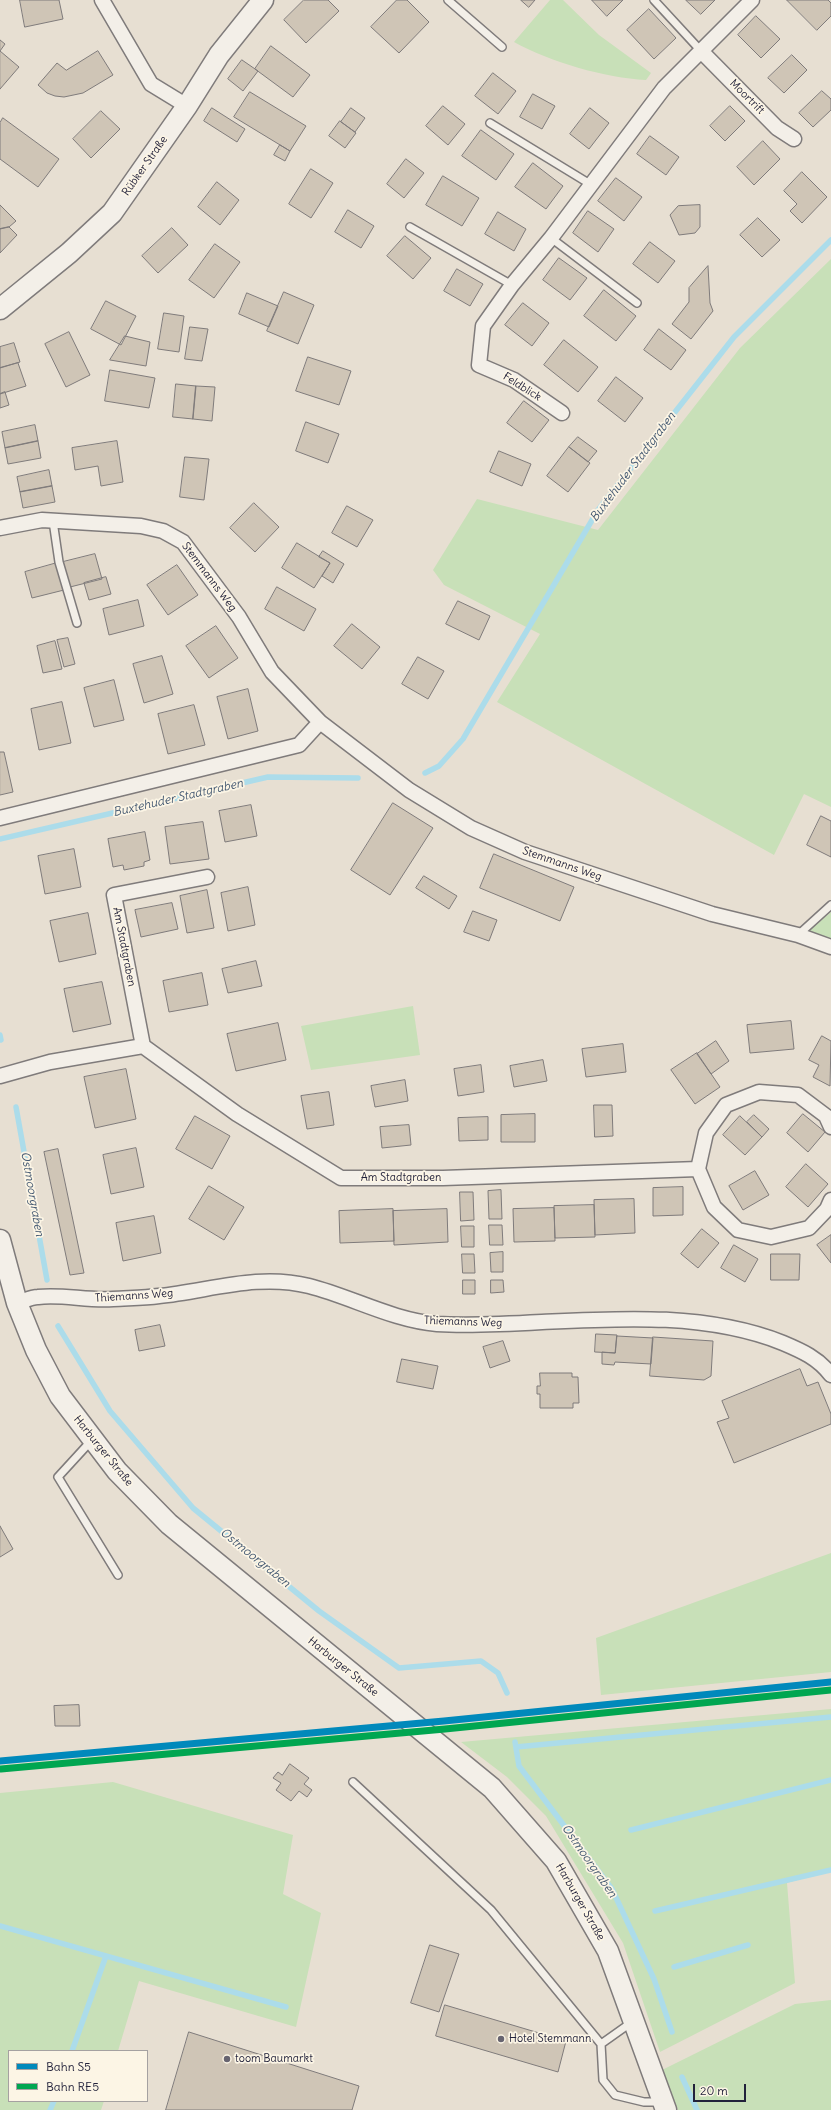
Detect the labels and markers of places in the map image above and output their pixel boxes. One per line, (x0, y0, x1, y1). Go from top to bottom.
place label: Hotel Stemmann (509, 2032, 591, 2046)
marker: Hotel Stemmann (496, 2034, 506, 2044)
place label: toom Baumarkt (235, 2052, 313, 2066)
marker: toom Baumarkt (222, 2054, 232, 2064)

